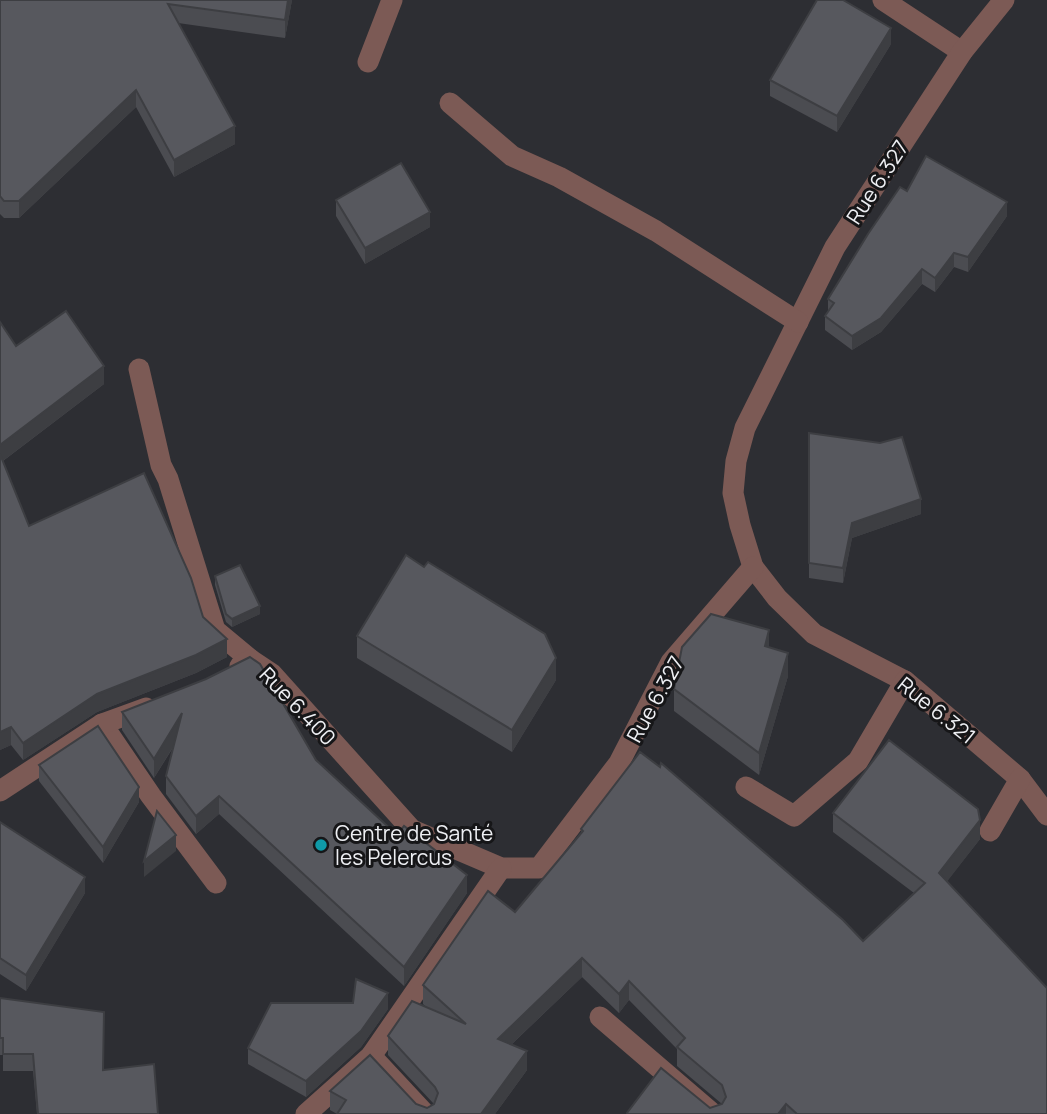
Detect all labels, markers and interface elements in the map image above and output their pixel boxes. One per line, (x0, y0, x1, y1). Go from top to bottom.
street label: Rue 6.327 (839, 135, 915, 229)
street label: Rue 6.327 (620, 651, 690, 747)
street label: Rue 6.400 (254, 661, 342, 751)
street label: Rue 6.321 (892, 670, 982, 750)
place label: Centre de Santé les Pelercus (335, 819, 493, 871)
marker: Centre de Santé les Pelercus (313, 837, 329, 853)

